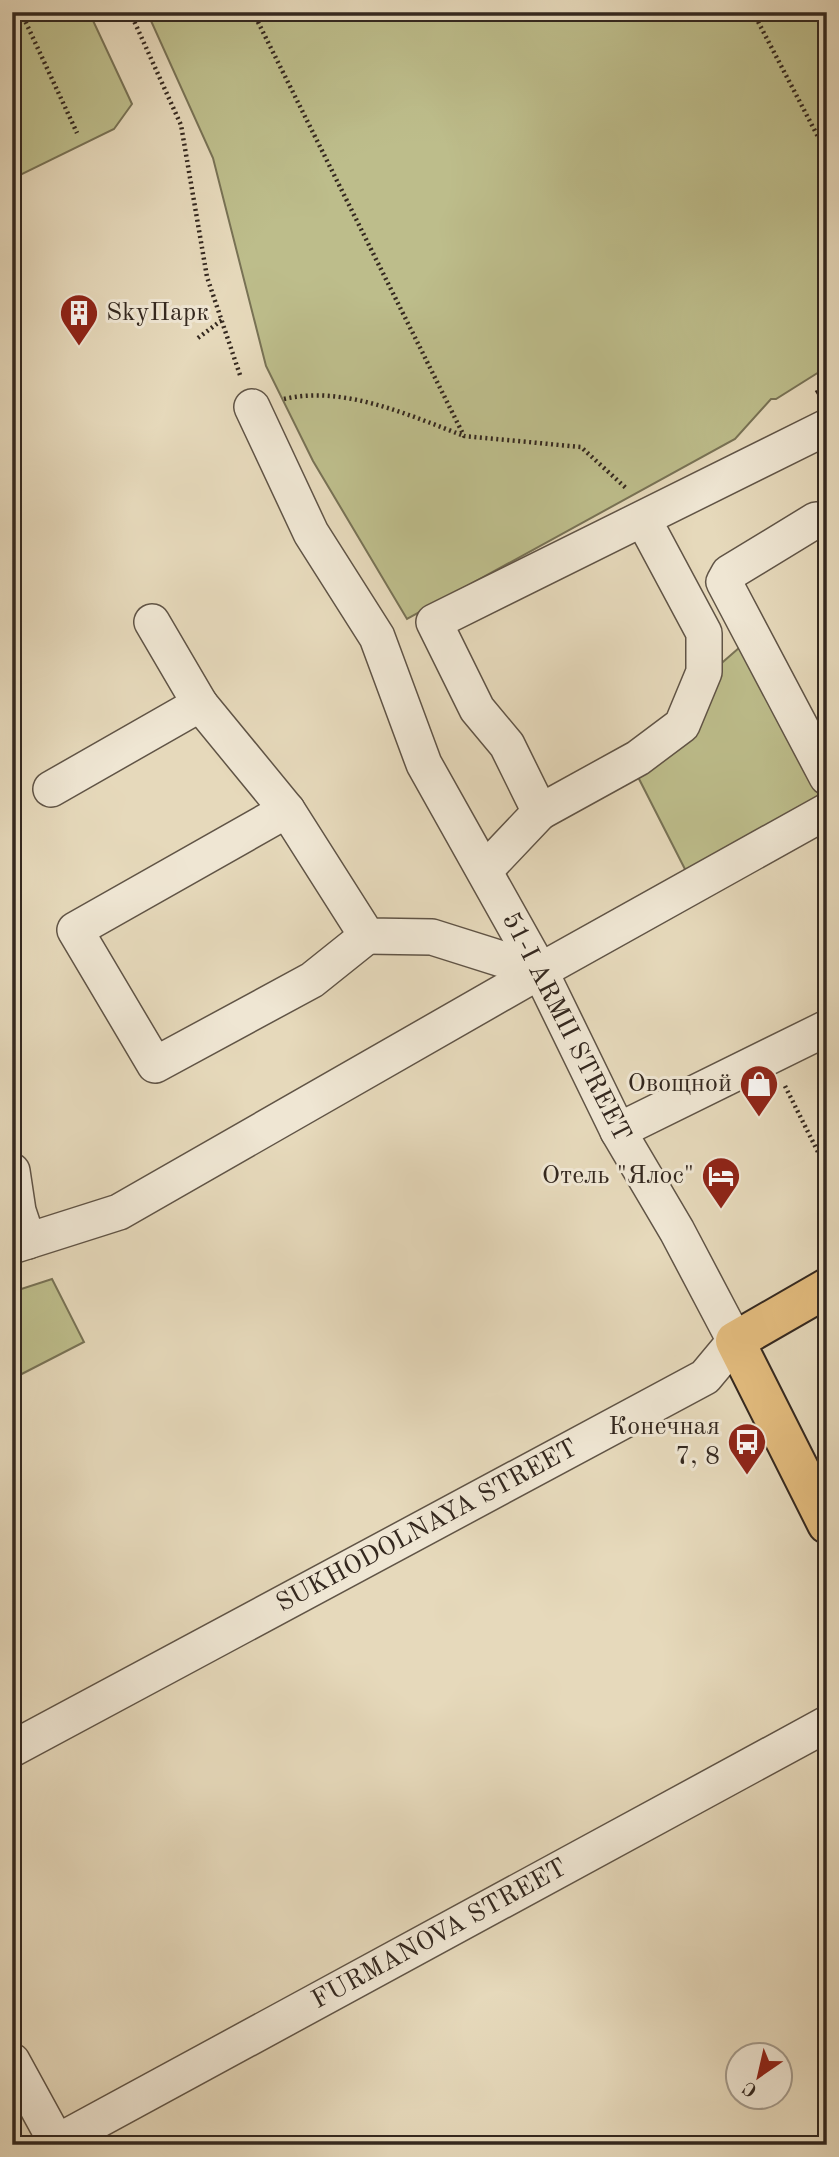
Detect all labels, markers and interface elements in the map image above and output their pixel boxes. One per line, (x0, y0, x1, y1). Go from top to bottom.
building icon: SkyПарк (58, 292, 100, 347)
place label: SkyПарк (106, 300, 209, 326)
street label: 51-I ARMII STREET (497, 908, 635, 1146)
shop icon: Овощной (738, 1063, 780, 1118)
place label: Овощной (628, 1071, 732, 1097)
hotel icon: Отель "Ялос" (700, 1155, 742, 1210)
place label: Отель "Ялос" (542, 1163, 694, 1189)
place label: Конечная 7, 8 (608, 1414, 720, 1470)
bus stop icon: Конечная 7, 8 (726, 1421, 768, 1476)
street label: SUKHODOLNAYA STREET (272, 1435, 582, 1617)
street label: FURMANOVA STREET (308, 1855, 571, 2014)
north arrow (724, 2042, 794, 2112)
text: С (740, 2077, 761, 2099)

